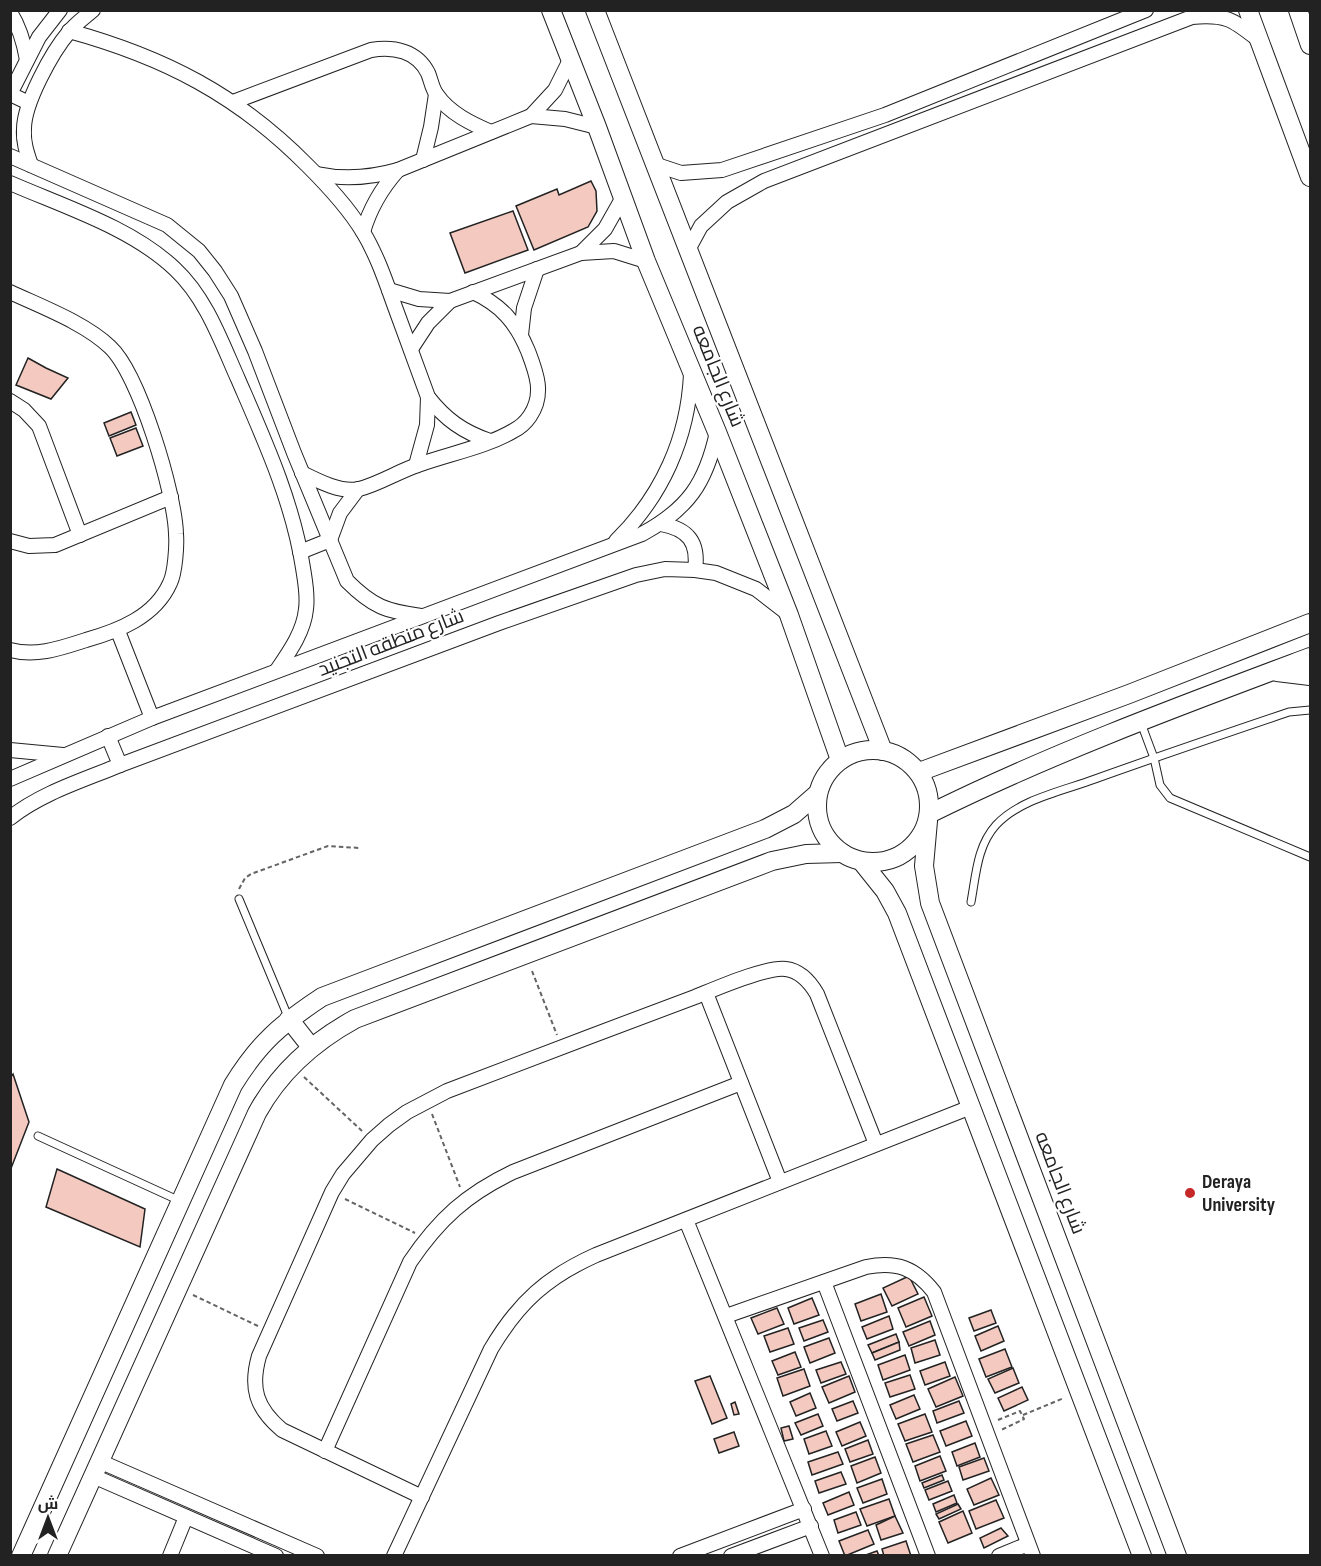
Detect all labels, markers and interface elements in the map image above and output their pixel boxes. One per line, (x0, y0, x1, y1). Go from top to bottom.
street label: شارع الجامعه (686, 321, 749, 431)
street label: شارع منطقه التجنيد (315, 604, 468, 683)
street label: شارع الجامعه (1029, 1128, 1091, 1238)
place label: Deraya University (1202, 1170, 1276, 1217)
marker: Deraya University (1183, 1186, 1197, 1200)
north arrow (18, 1488, 78, 1548)
text: ش (38, 1495, 58, 1514)

